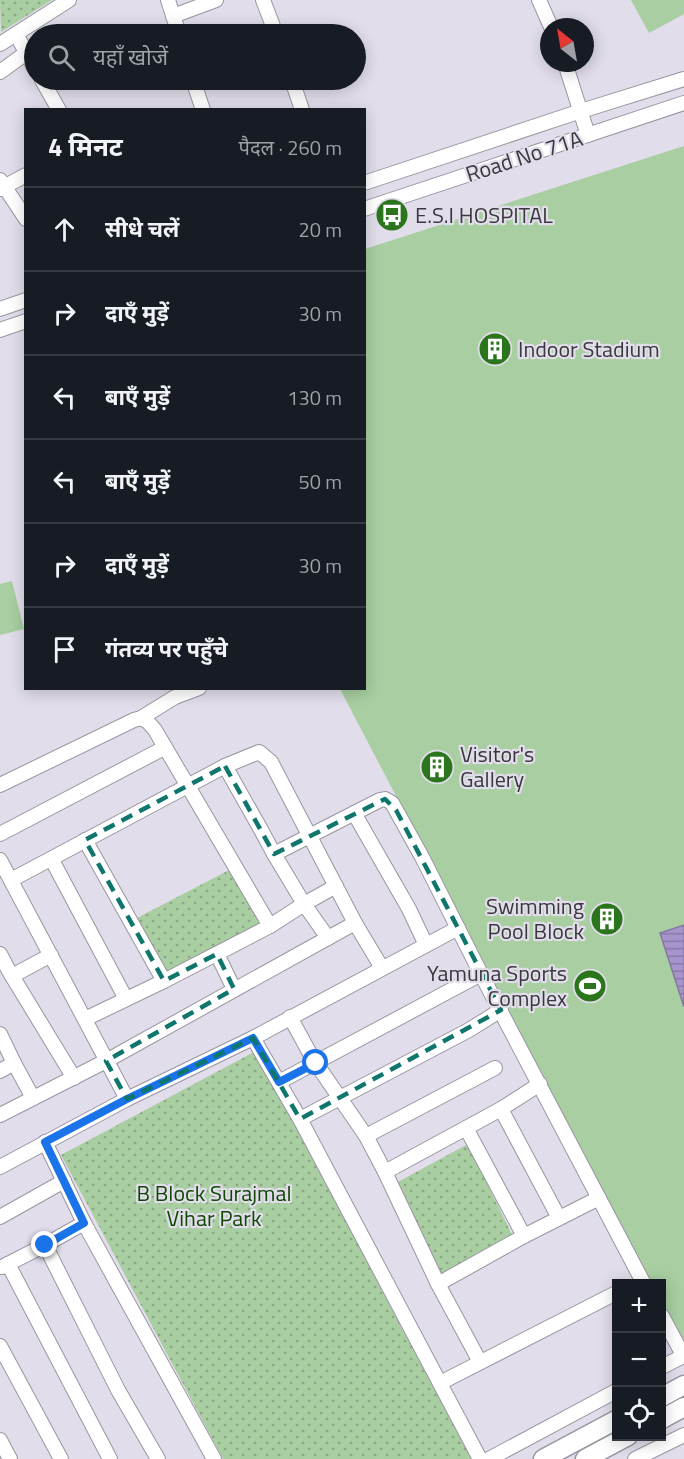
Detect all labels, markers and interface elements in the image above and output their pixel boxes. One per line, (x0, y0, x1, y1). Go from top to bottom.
north arrow (540, 18, 594, 72)
search box (24, 24, 366, 90)
text: यहाँ खोजें (93, 40, 168, 74)
icon: search (45, 41, 78, 74)
street label: Road No 71A (461, 121, 587, 191)
text: 4 मिनट (48, 127, 123, 166)
text: पैदल · 260 m (239, 132, 342, 163)
bus stop icon: E.S.I HOSPITAL (374, 197, 410, 233)
place label: E.S.I HOSPITAL (415, 198, 553, 232)
text: सीधे चलें (105, 212, 179, 246)
icon: ahead (48, 213, 81, 246)
text: 20 m (298, 214, 342, 245)
text: दाएँ मुड़ें (105, 296, 169, 330)
icon: right (48, 297, 81, 330)
text: 30 m (298, 298, 342, 329)
building icon: Indoor Stadium (477, 331, 513, 367)
place label: Indoor Stadium (518, 332, 660, 366)
text: बाएँ मुड़ें (105, 380, 170, 414)
icon: left (48, 381, 81, 414)
text: 130 m (287, 382, 342, 413)
text: बाएँ मुड़ें (105, 464, 170, 498)
icon: left (48, 465, 81, 498)
text: 50 m (298, 466, 342, 497)
text: दाएँ मुड़ें (105, 548, 169, 582)
icon: right (48, 549, 81, 582)
text: 30 m (298, 550, 342, 581)
text: गंतव्य पर पहुँचे (105, 632, 228, 666)
icon: arrive (48, 633, 81, 666)
place label: Visitor's Gallery (460, 737, 534, 796)
building icon: Visitor's Gallery (419, 749, 455, 785)
place label: Swimming Pool Block (486, 889, 584, 948)
building icon: Swimming Pool Block (589, 901, 625, 937)
place label: Yamuna Sports Complex (427, 956, 567, 1015)
sports icon: Yamuna Sports Complex (572, 968, 608, 1004)
route start (302, 1049, 328, 1075)
park label: B Block Surajmal Vihar Park (136, 1176, 292, 1235)
route end (31, 1231, 57, 1257)
map controls (612, 1279, 666, 1441)
button: + (612, 1279, 666, 1333)
button: − (612, 1333, 666, 1387)
button: locate (612, 1387, 666, 1441)

